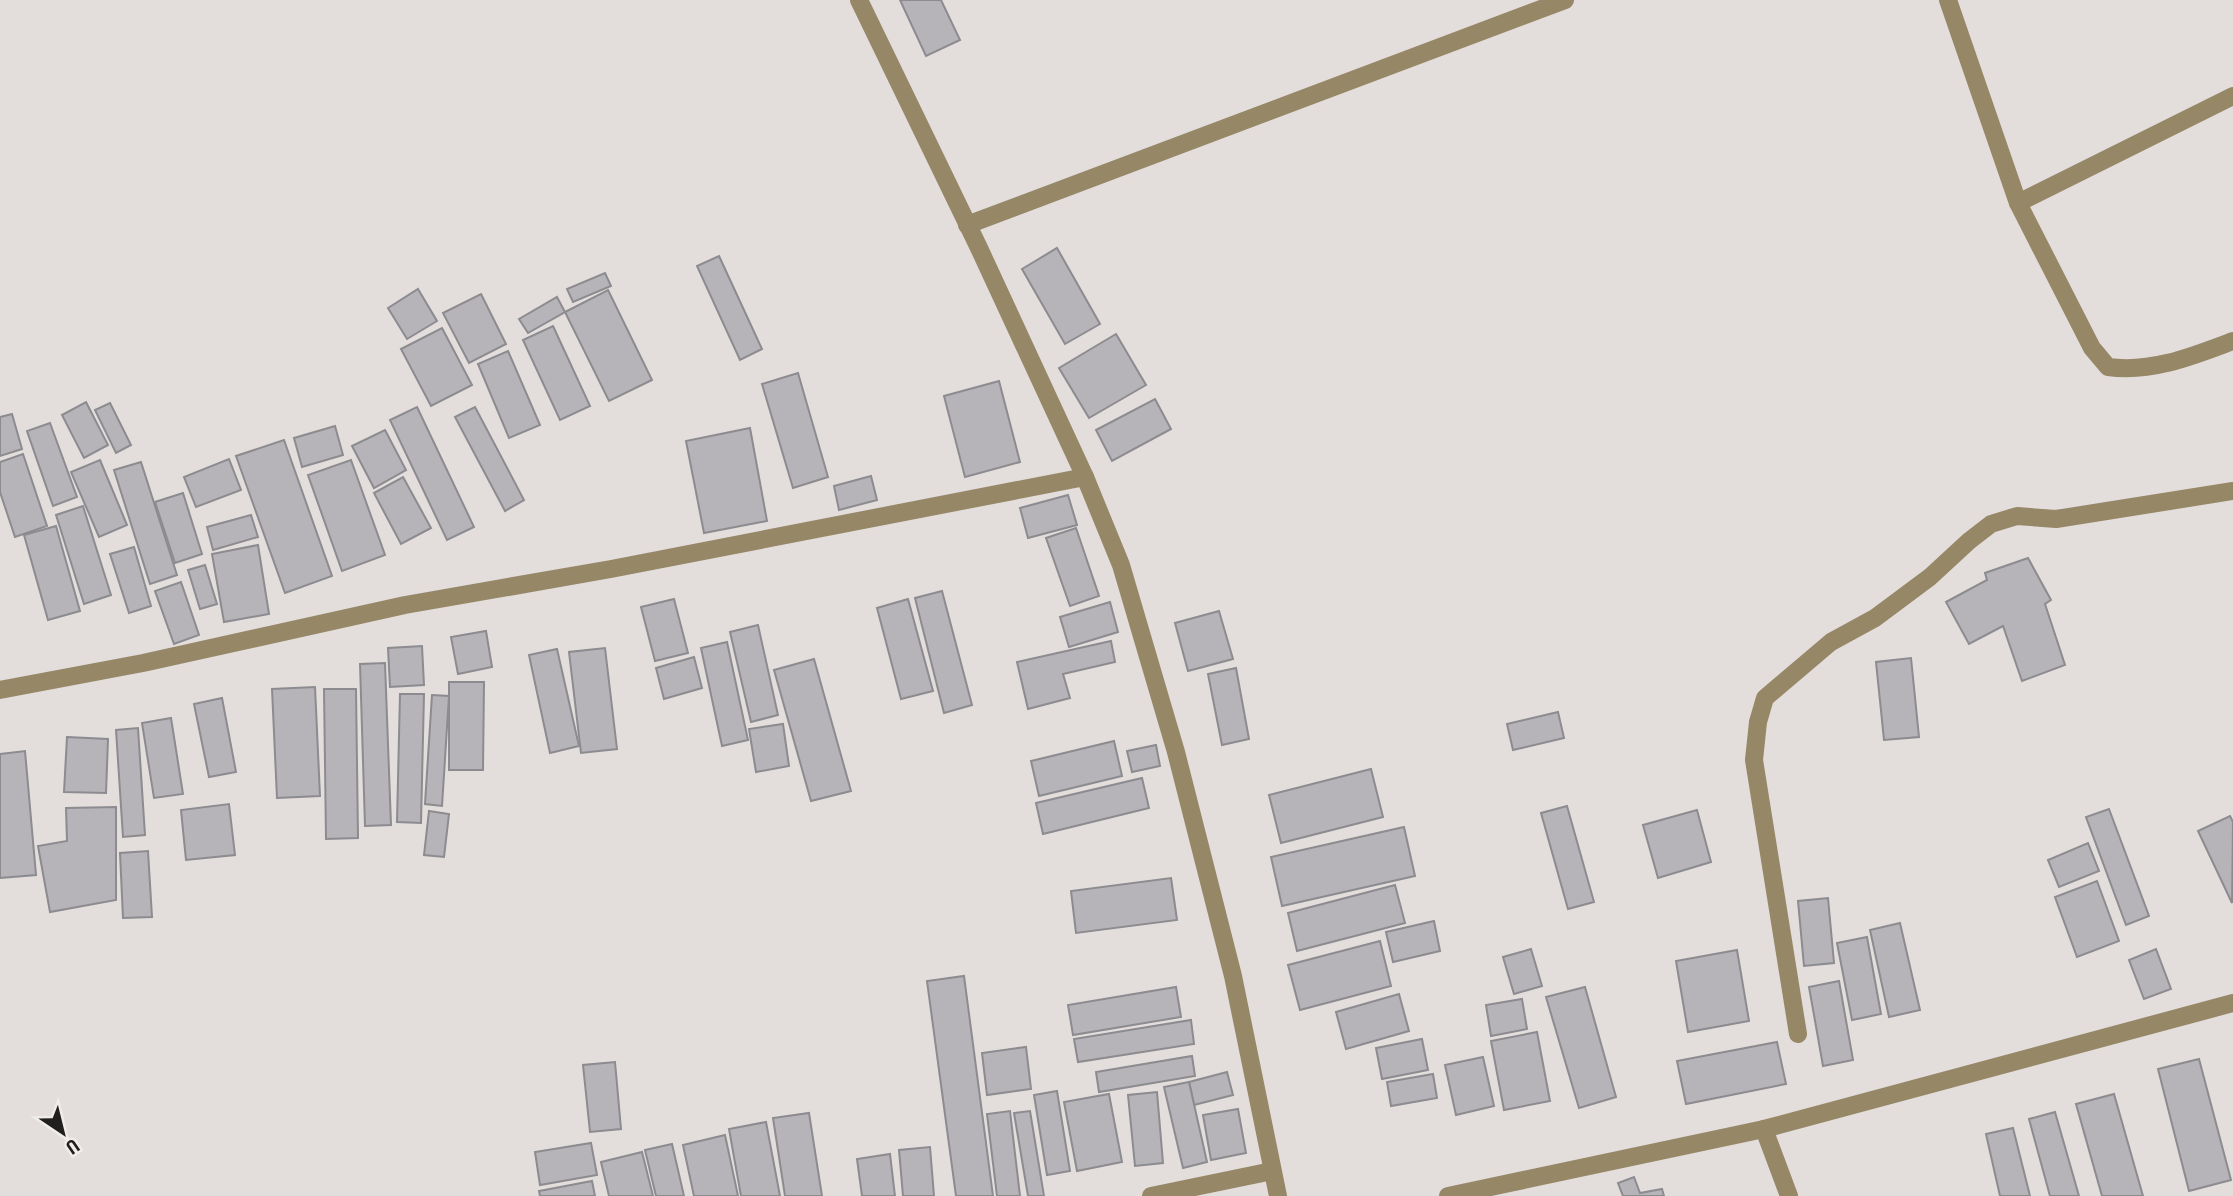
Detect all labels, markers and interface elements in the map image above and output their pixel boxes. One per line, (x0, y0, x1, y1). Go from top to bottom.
north arrow (28, 1098, 98, 1168)
text: U (61, 1134, 84, 1159)

